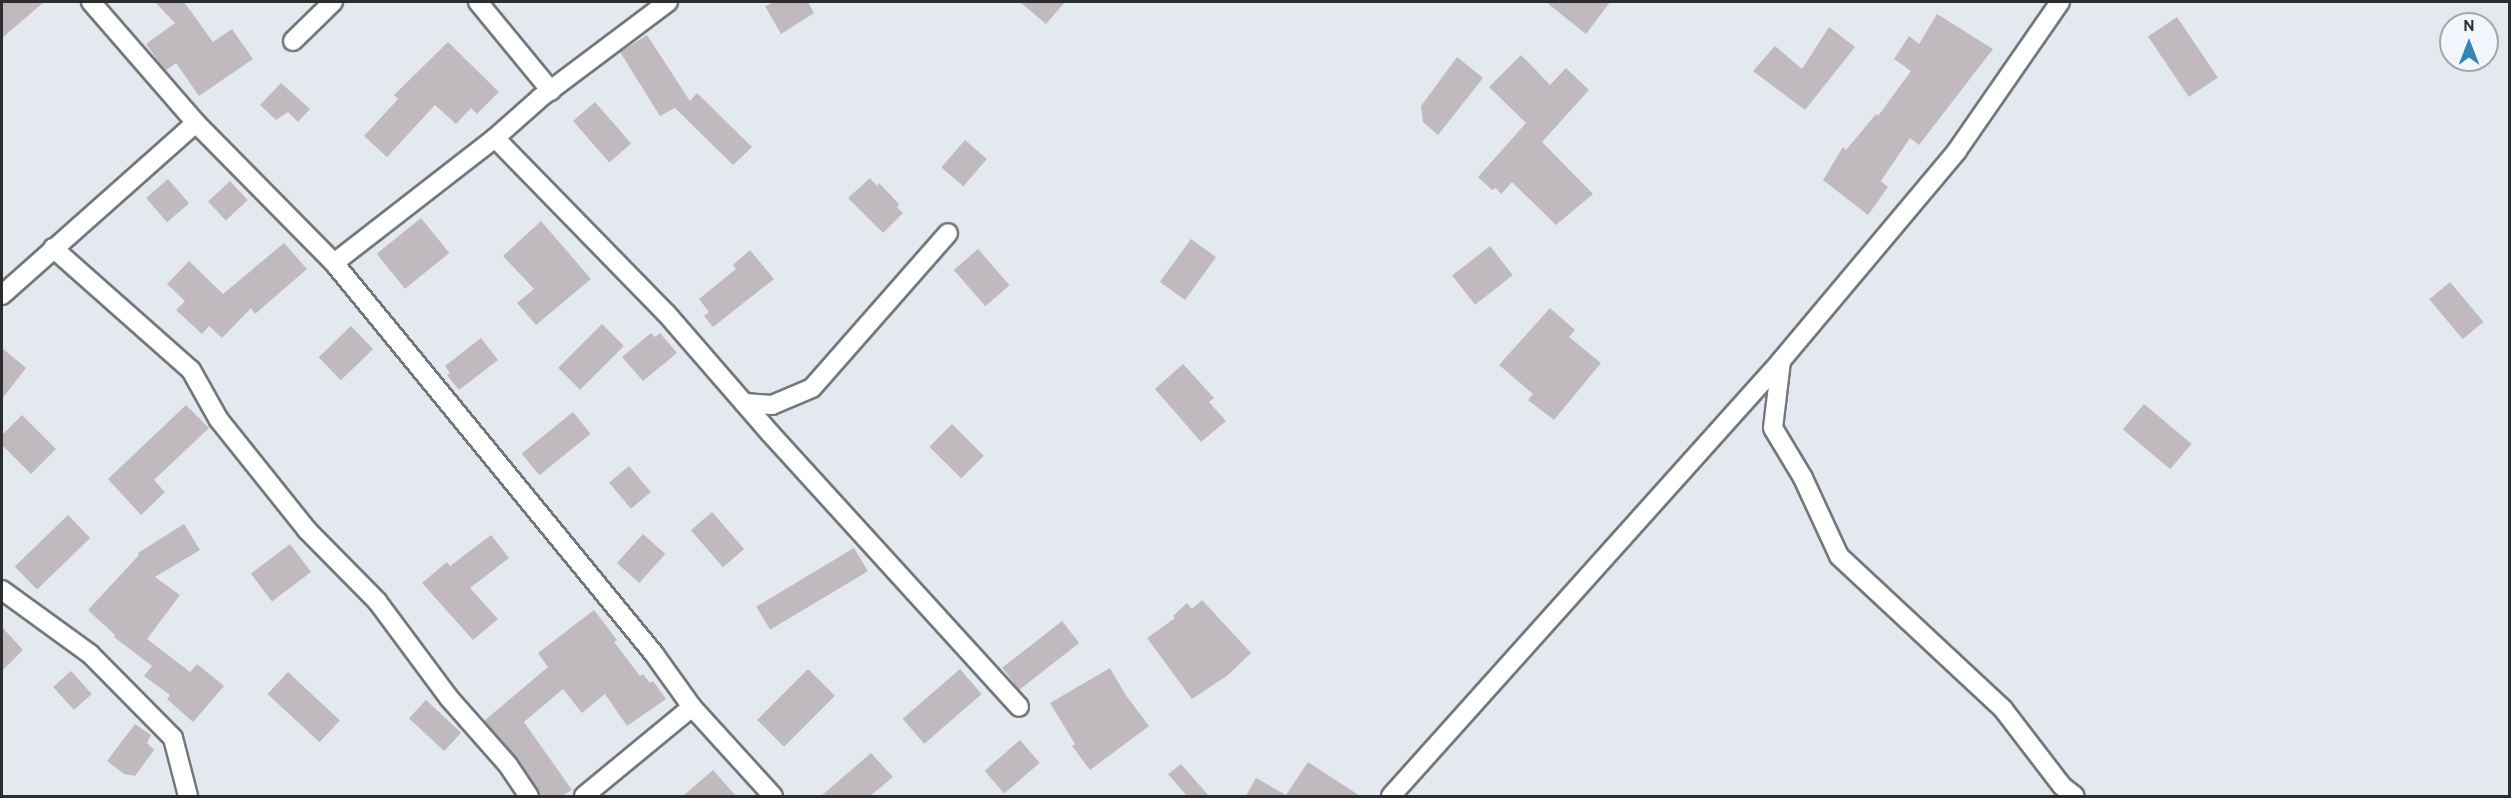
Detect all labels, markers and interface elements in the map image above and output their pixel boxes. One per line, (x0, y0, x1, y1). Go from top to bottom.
north arrow (2439, 12, 2499, 72)
text: N (2463, 16, 2475, 35)

